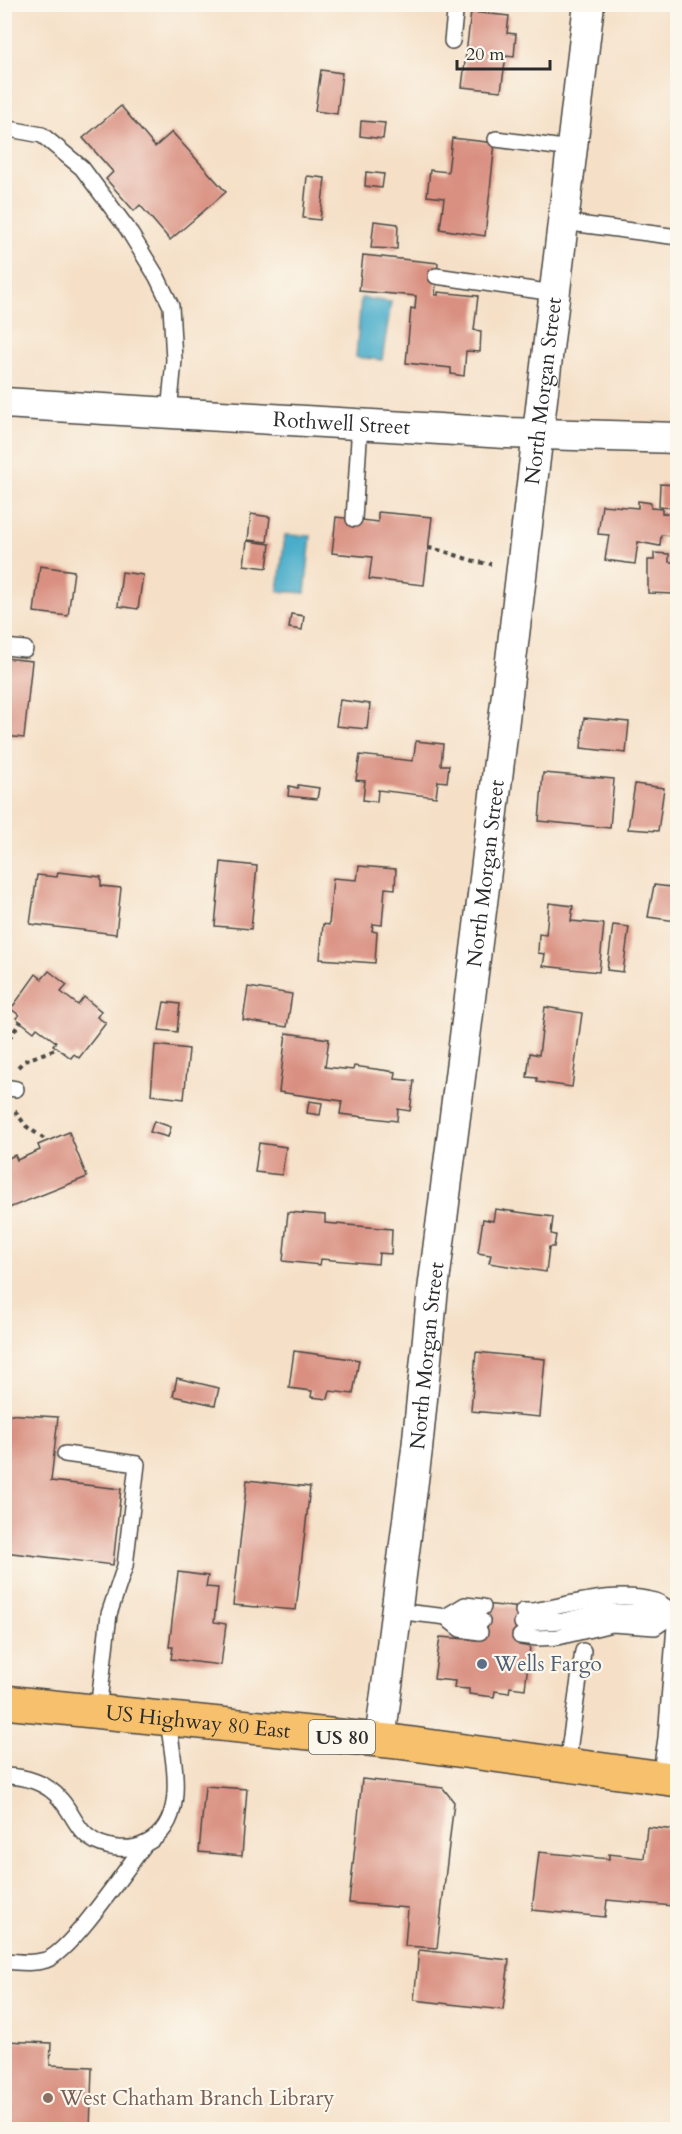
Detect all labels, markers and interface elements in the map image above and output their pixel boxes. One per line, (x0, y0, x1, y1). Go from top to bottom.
scale bar (457, 33, 550, 71)
text: 20 m (466, 42, 505, 67)
street label: North Morgan Street (517, 295, 569, 486)
street label: Rothwell Street (272, 405, 411, 442)
street label: North Morgan Street (459, 778, 511, 969)
street label: North Morgan Street (403, 1260, 451, 1451)
place label: Wells Fargo (493, 1650, 602, 1679)
marker: Wells Fargo (475, 1657, 489, 1671)
street label: US Highway 80 East (104, 1698, 292, 1746)
road number: US 80 (309, 1720, 375, 1754)
place label: West Chatham Branch Library (59, 2084, 334, 2113)
marker: West Chatham Branch Library (41, 2091, 55, 2105)

